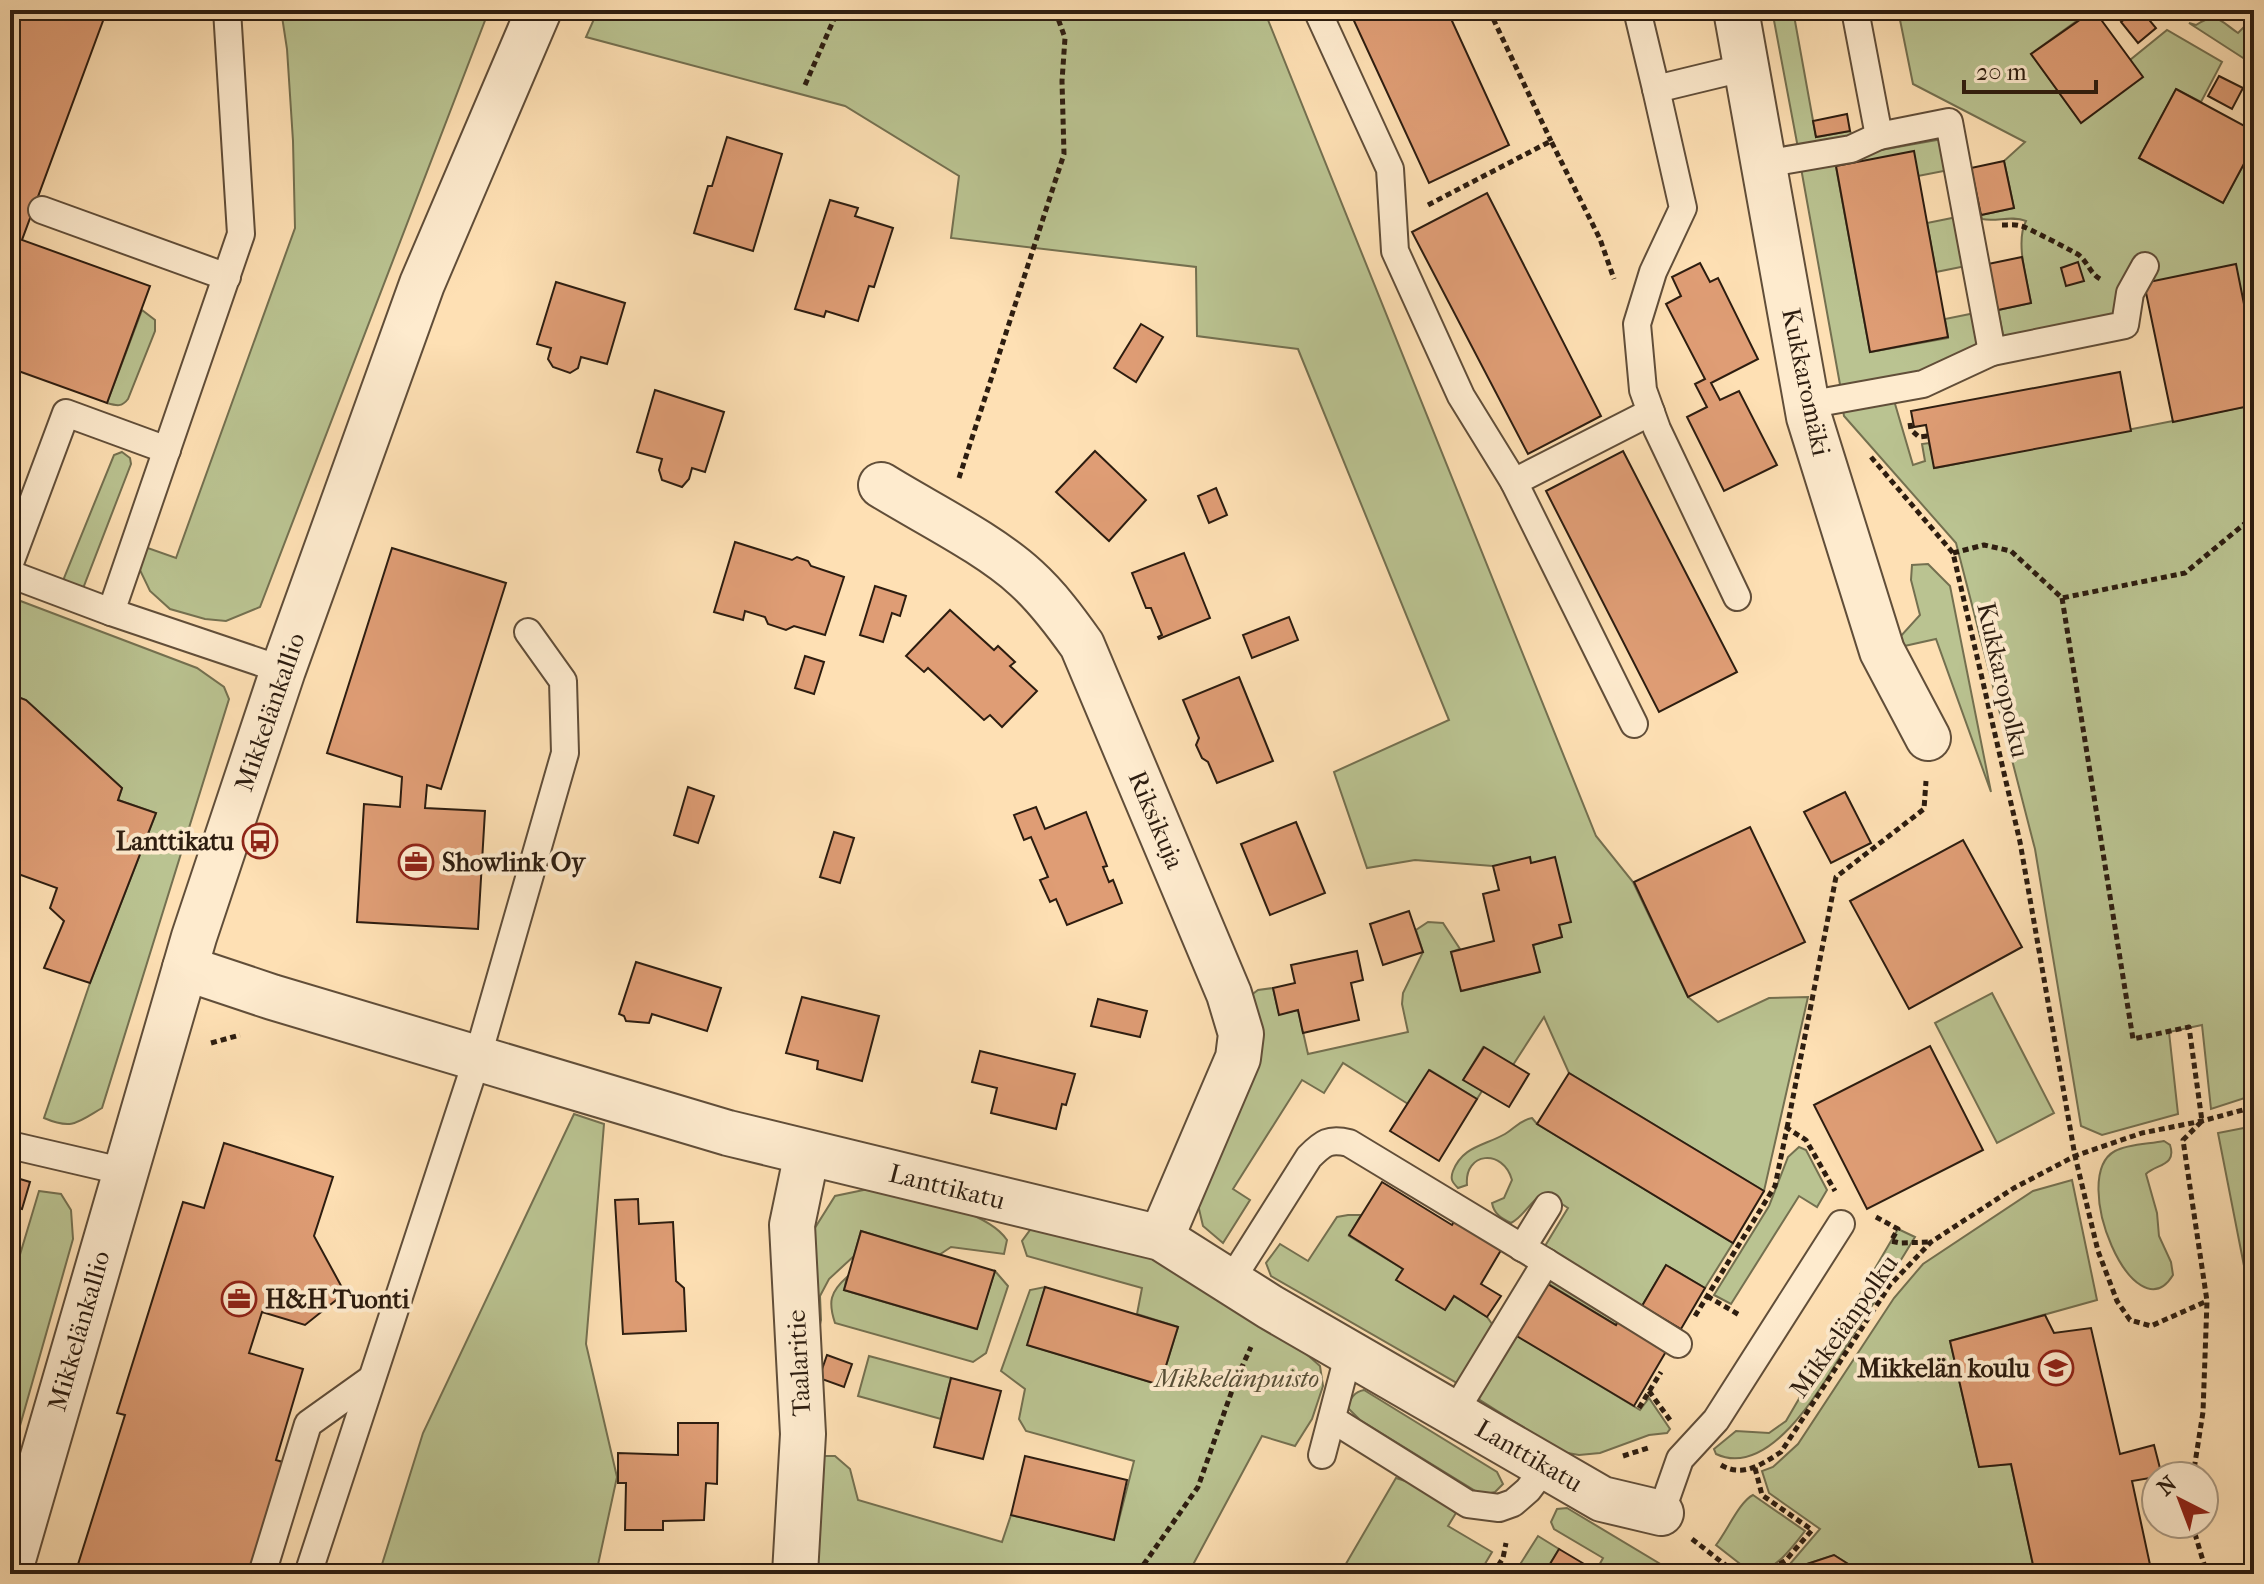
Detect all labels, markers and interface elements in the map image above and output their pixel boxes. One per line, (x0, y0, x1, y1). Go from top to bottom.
scale bar (1964, 44, 2096, 94)
text: 20 m (1976, 58, 2027, 86)
street label: Kukkaromäki (1775, 305, 1837, 459)
street label: Kukkaropolku (1970, 599, 2036, 761)
street label: Mikkelänkallio (228, 629, 312, 795)
street label: Riksikuja (1121, 766, 1191, 875)
bus stop icon: Lanttikatu (241, 822, 279, 860)
place label: Lanttikatu (116, 826, 234, 857)
office icon: Showlink Oy (397, 843, 435, 881)
place label: Showlink Oy (442, 847, 587, 878)
street label: Lanttikatu (886, 1158, 1008, 1216)
street label: Mikkelänkallio (41, 1247, 117, 1415)
street label: Mikkelänpolku (1783, 1248, 1905, 1403)
office icon: H&H Tuonti (220, 1280, 258, 1318)
place label: H&H Tuonti (265, 1284, 410, 1315)
street label: Taalaritie (781, 1309, 817, 1417)
school or university icon: Mikkelän koulu (2037, 1349, 2075, 1387)
place label: Mikkelän koulu (1857, 1353, 2030, 1384)
park label: Mikkelänpuisto (1153, 1363, 1319, 1394)
street label: Lanttikatu (1470, 1413, 1588, 1499)
north arrow (2140, 1460, 2220, 1540)
text: N (2152, 1470, 2182, 1501)

